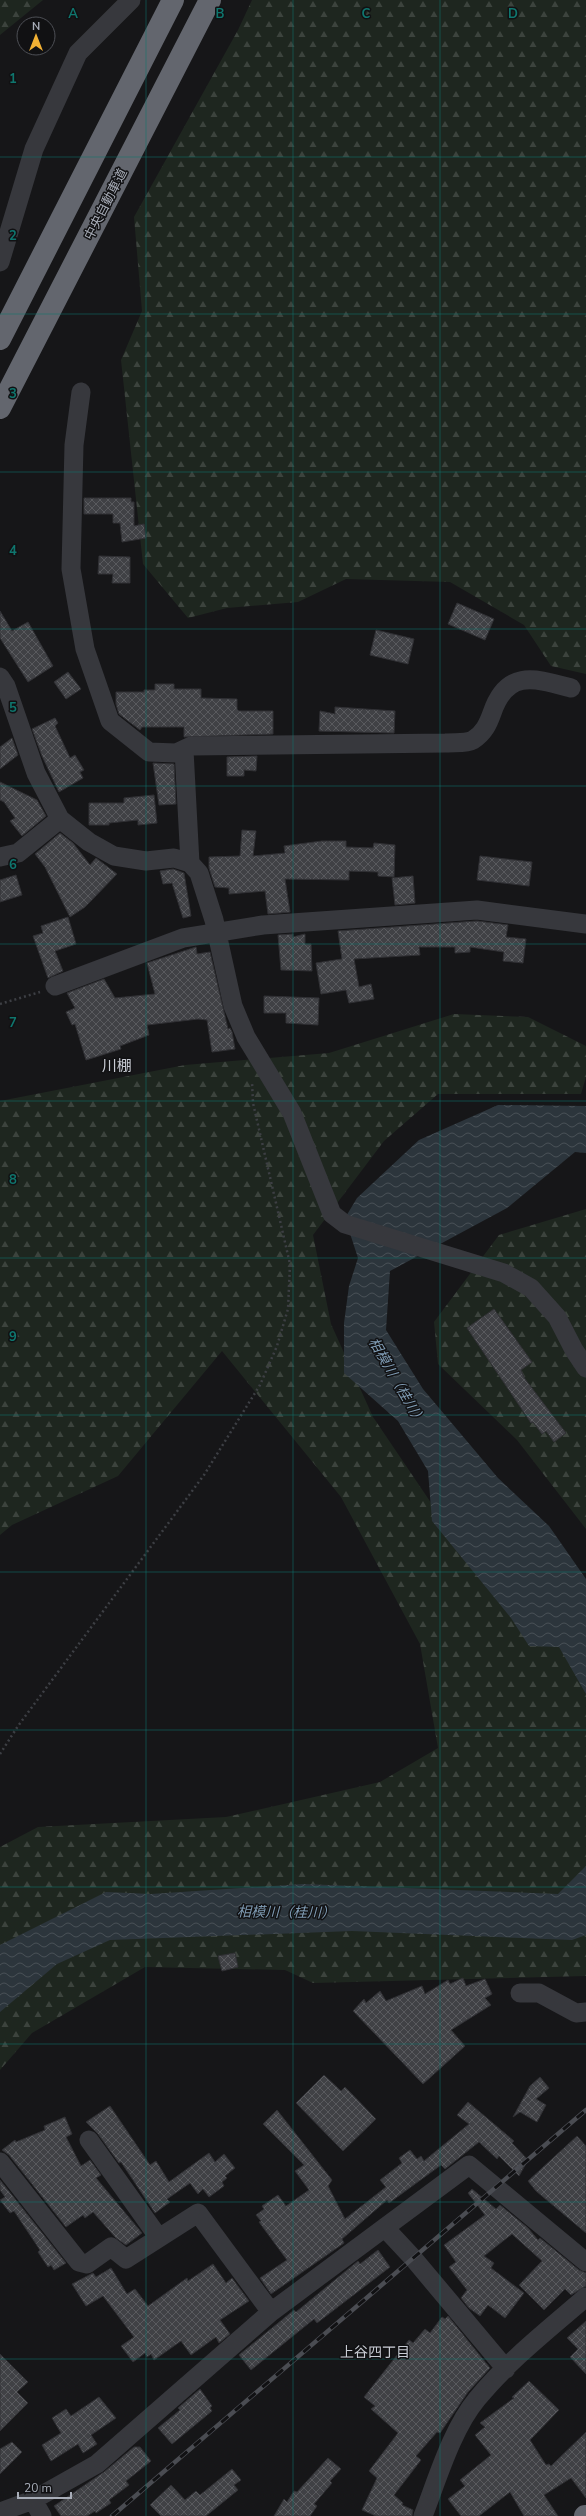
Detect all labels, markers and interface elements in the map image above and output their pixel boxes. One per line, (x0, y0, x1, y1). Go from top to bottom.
text: A (68, 5, 78, 23)
text: B (216, 5, 225, 23)
text: C (362, 5, 371, 23)
text: D (508, 5, 518, 23)
north arrow (16, 16, 56, 56)
text: N (32, 19, 40, 34)
text: 1 (9, 70, 17, 88)
street label: 中央自動車道 (80, 166, 132, 243)
text: 2 (9, 227, 17, 245)
text: 3 (9, 385, 17, 403)
text: 4 (9, 542, 17, 560)
text: 5 (9, 699, 17, 717)
text: 6 (9, 856, 17, 874)
text: 7 (9, 1014, 17, 1032)
district label: 川棚 (102, 1056, 132, 1076)
text: 8 (9, 1171, 17, 1189)
text: 9 (9, 1328, 17, 1346)
water label: 相模川（桂川） (364, 1334, 429, 1428)
water label: 相模川（桂川） (237, 1902, 335, 1923)
district label: 上谷四丁目 (340, 2343, 410, 2362)
scale bar (18, 2474, 71, 2500)
text: 20 m (24, 2480, 52, 2496)

